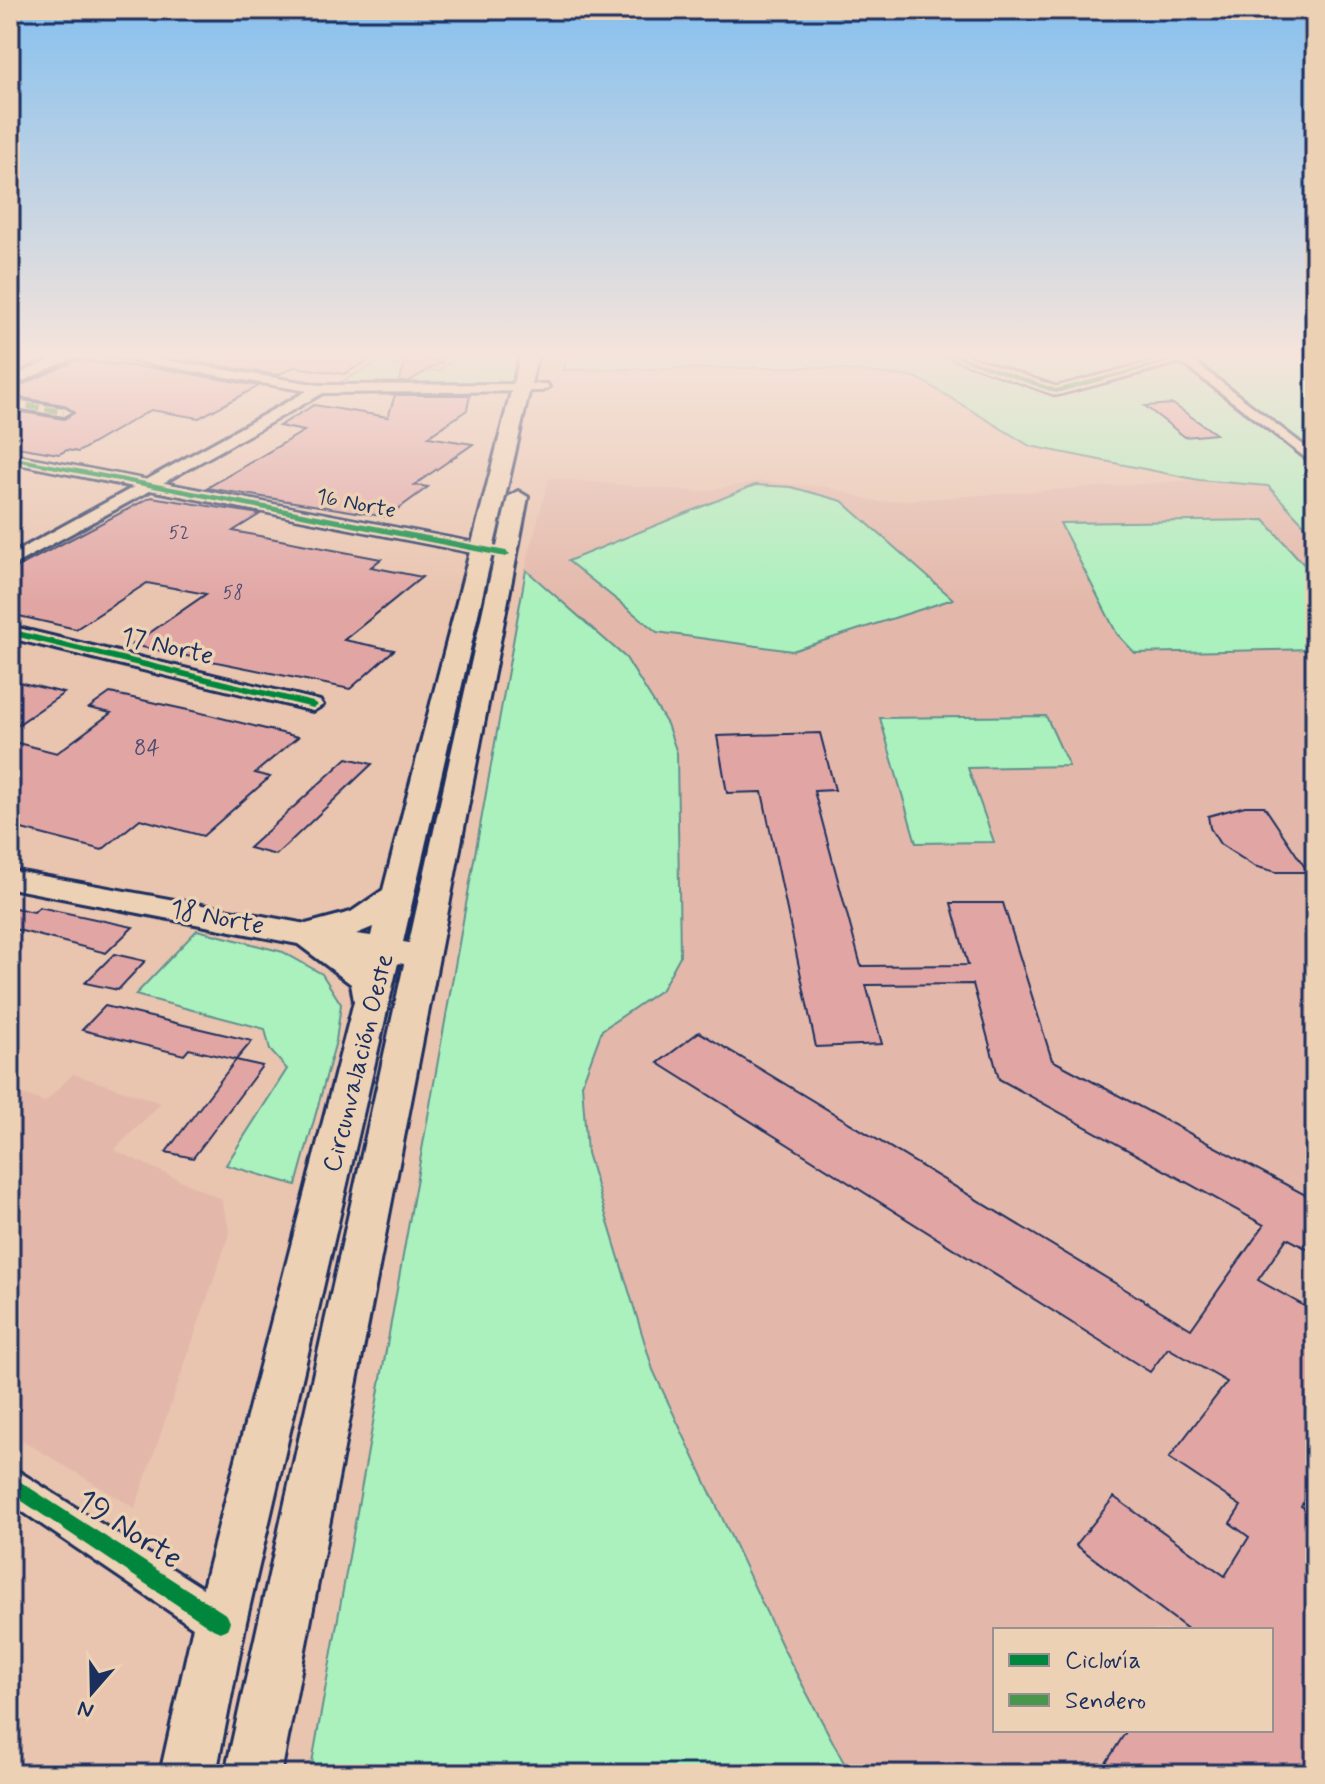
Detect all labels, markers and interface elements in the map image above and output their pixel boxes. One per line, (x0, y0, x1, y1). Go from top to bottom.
street label: 16 Norte (314, 483, 398, 525)
house number: 52 (169, 521, 189, 545)
house number: 58 (223, 581, 243, 605)
street label: 17 Norte (117, 620, 217, 674)
house number: 84 (134, 735, 160, 763)
street label: 18 Norte (167, 892, 267, 944)
street label: Circunvalación Oeste (315, 950, 403, 1176)
street label: 19 Norte (68, 1480, 190, 1580)
legend (993, 1628, 1273, 1732)
text: Ciclovía (1065, 1646, 1141, 1677)
north arrow (52, 1652, 132, 1732)
text: Sendero (1065, 1686, 1146, 1717)
text: N (74, 1693, 98, 1725)

